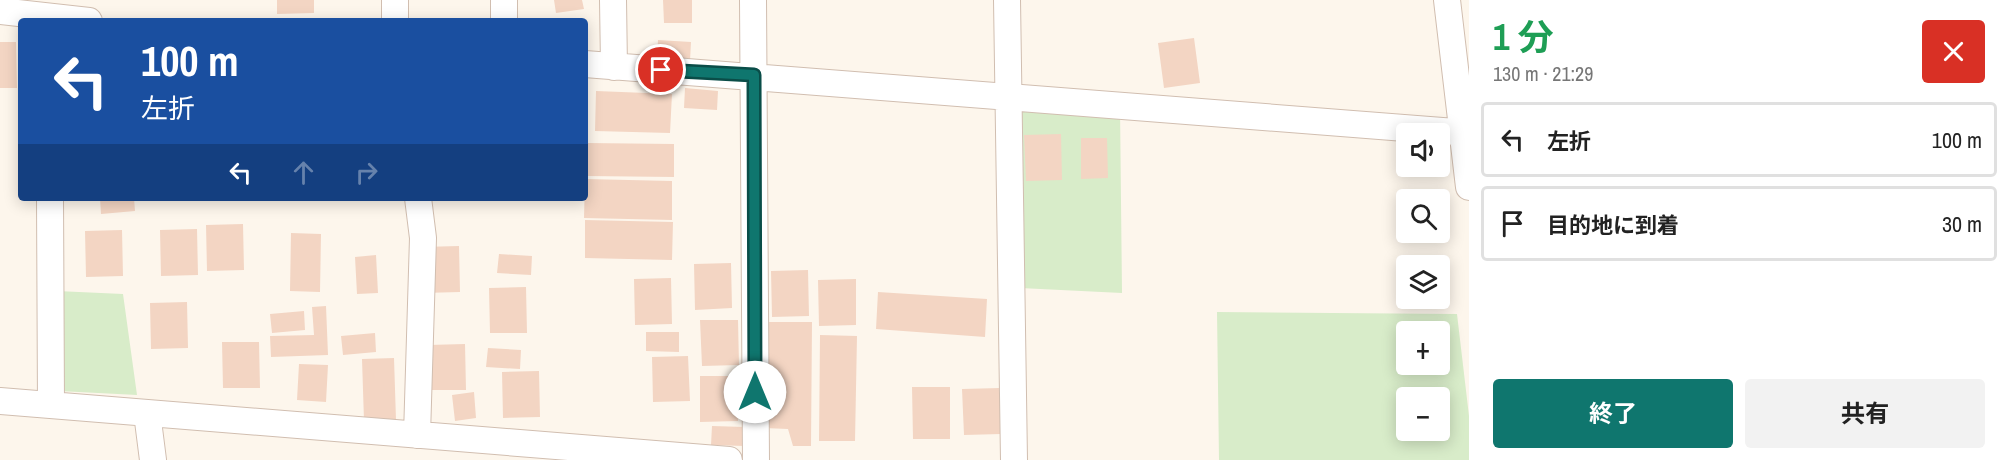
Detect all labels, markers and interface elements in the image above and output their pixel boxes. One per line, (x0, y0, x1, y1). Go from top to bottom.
text: 1 分 (1493, 13, 1554, 61)
button: close (1922, 20, 1985, 83)
text: 100 m (141, 33, 239, 89)
icon: left (42, 42, 120, 120)
pin (635, 44, 686, 95)
icon: arrive (644, 53, 677, 86)
text: 130 m · 21:29 (1493, 60, 1593, 87)
text: 左折 (141, 90, 195, 126)
map controls (1396, 123, 1450, 441)
button: sound (1396, 123, 1450, 177)
icon: left (1496, 123, 1529, 156)
text: 100 m (1932, 125, 1982, 155)
text: 左折 (1547, 126, 1591, 156)
icon: left (224, 156, 257, 189)
icon: ahead (287, 156, 320, 189)
icon: right (350, 156, 383, 189)
button: search (1396, 189, 1450, 243)
icon: arrive (1496, 207, 1529, 240)
text: 30 m (1942, 209, 1982, 239)
text: 目的地に到着 (1547, 210, 1679, 240)
button: layers (1396, 255, 1450, 309)
button: + (1396, 321, 1450, 375)
position arrow (723, 360, 787, 424)
button: 終了 (1493, 379, 1733, 448)
button: 共有 (1745, 379, 1985, 448)
button: − (1396, 387, 1450, 441)

